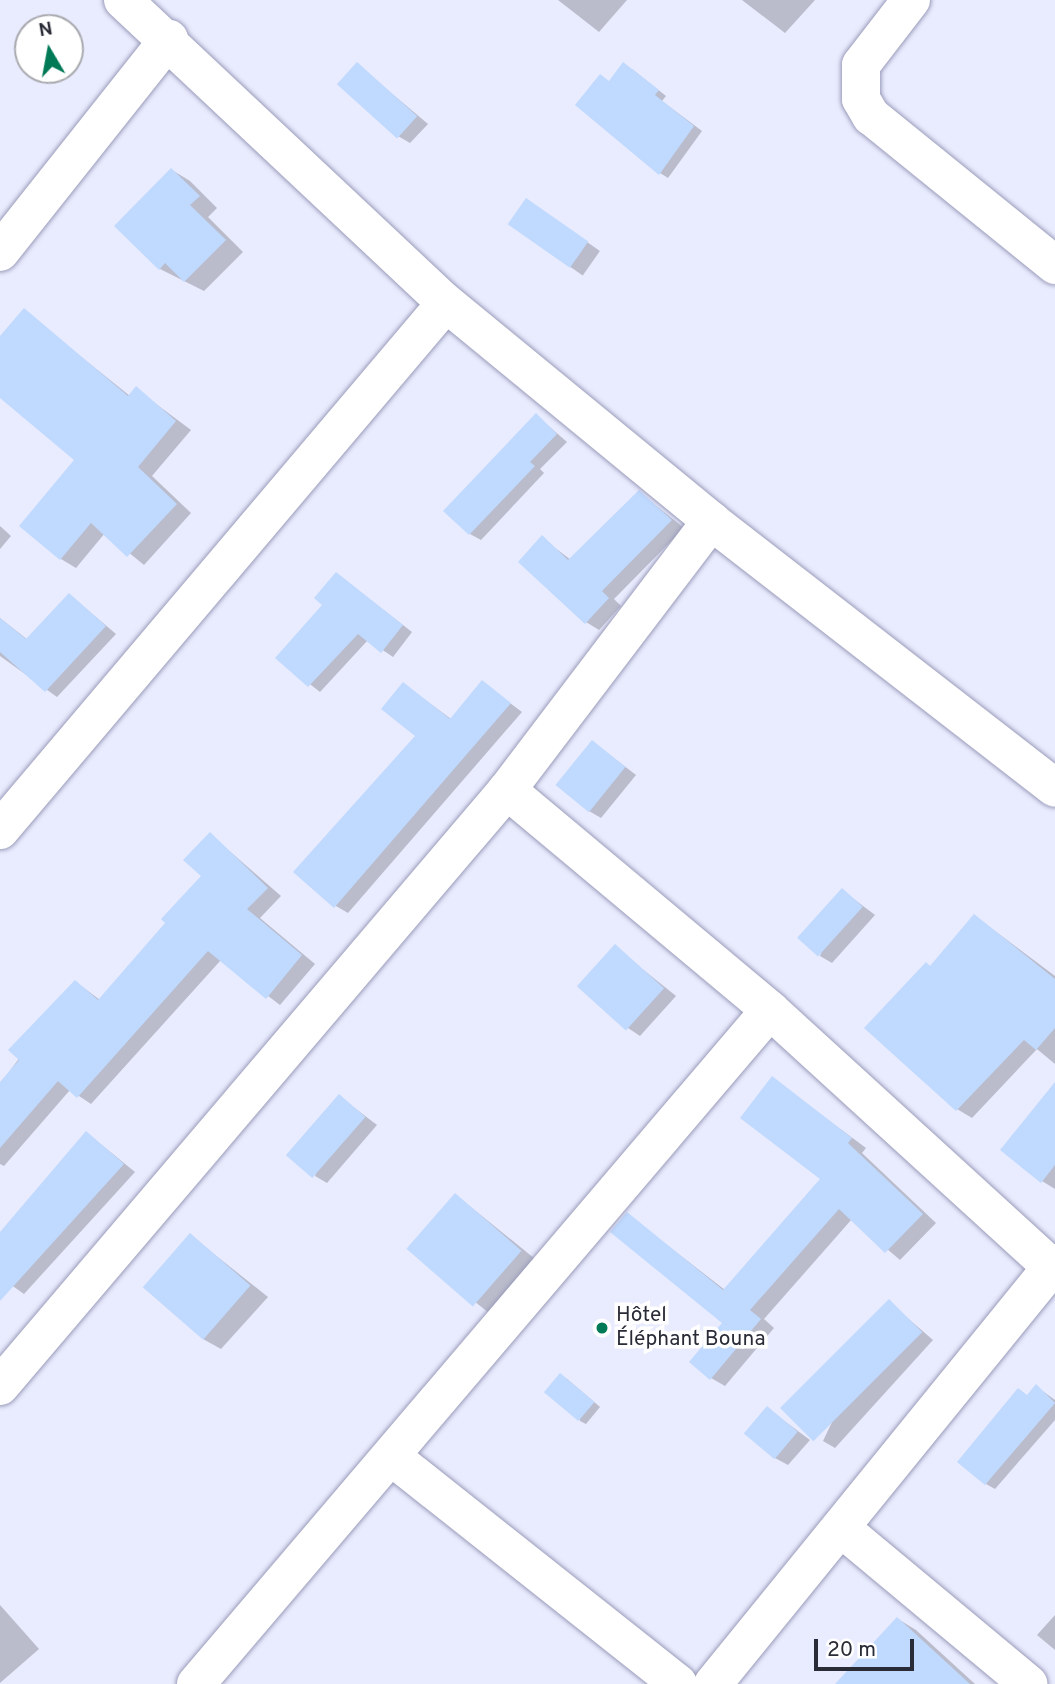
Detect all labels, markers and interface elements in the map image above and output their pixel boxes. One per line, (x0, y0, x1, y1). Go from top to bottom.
north arrow (14, 14, 84, 84)
text: N (37, 17, 55, 43)
place label: Hôtel Éléphant Bouna (616, 1303, 765, 1353)
marker: Hôtel Éléphant Bouna (594, 1320, 610, 1336)
scale bar (817, 1624, 917, 1668)
text: 20 m (827, 1637, 876, 1664)

